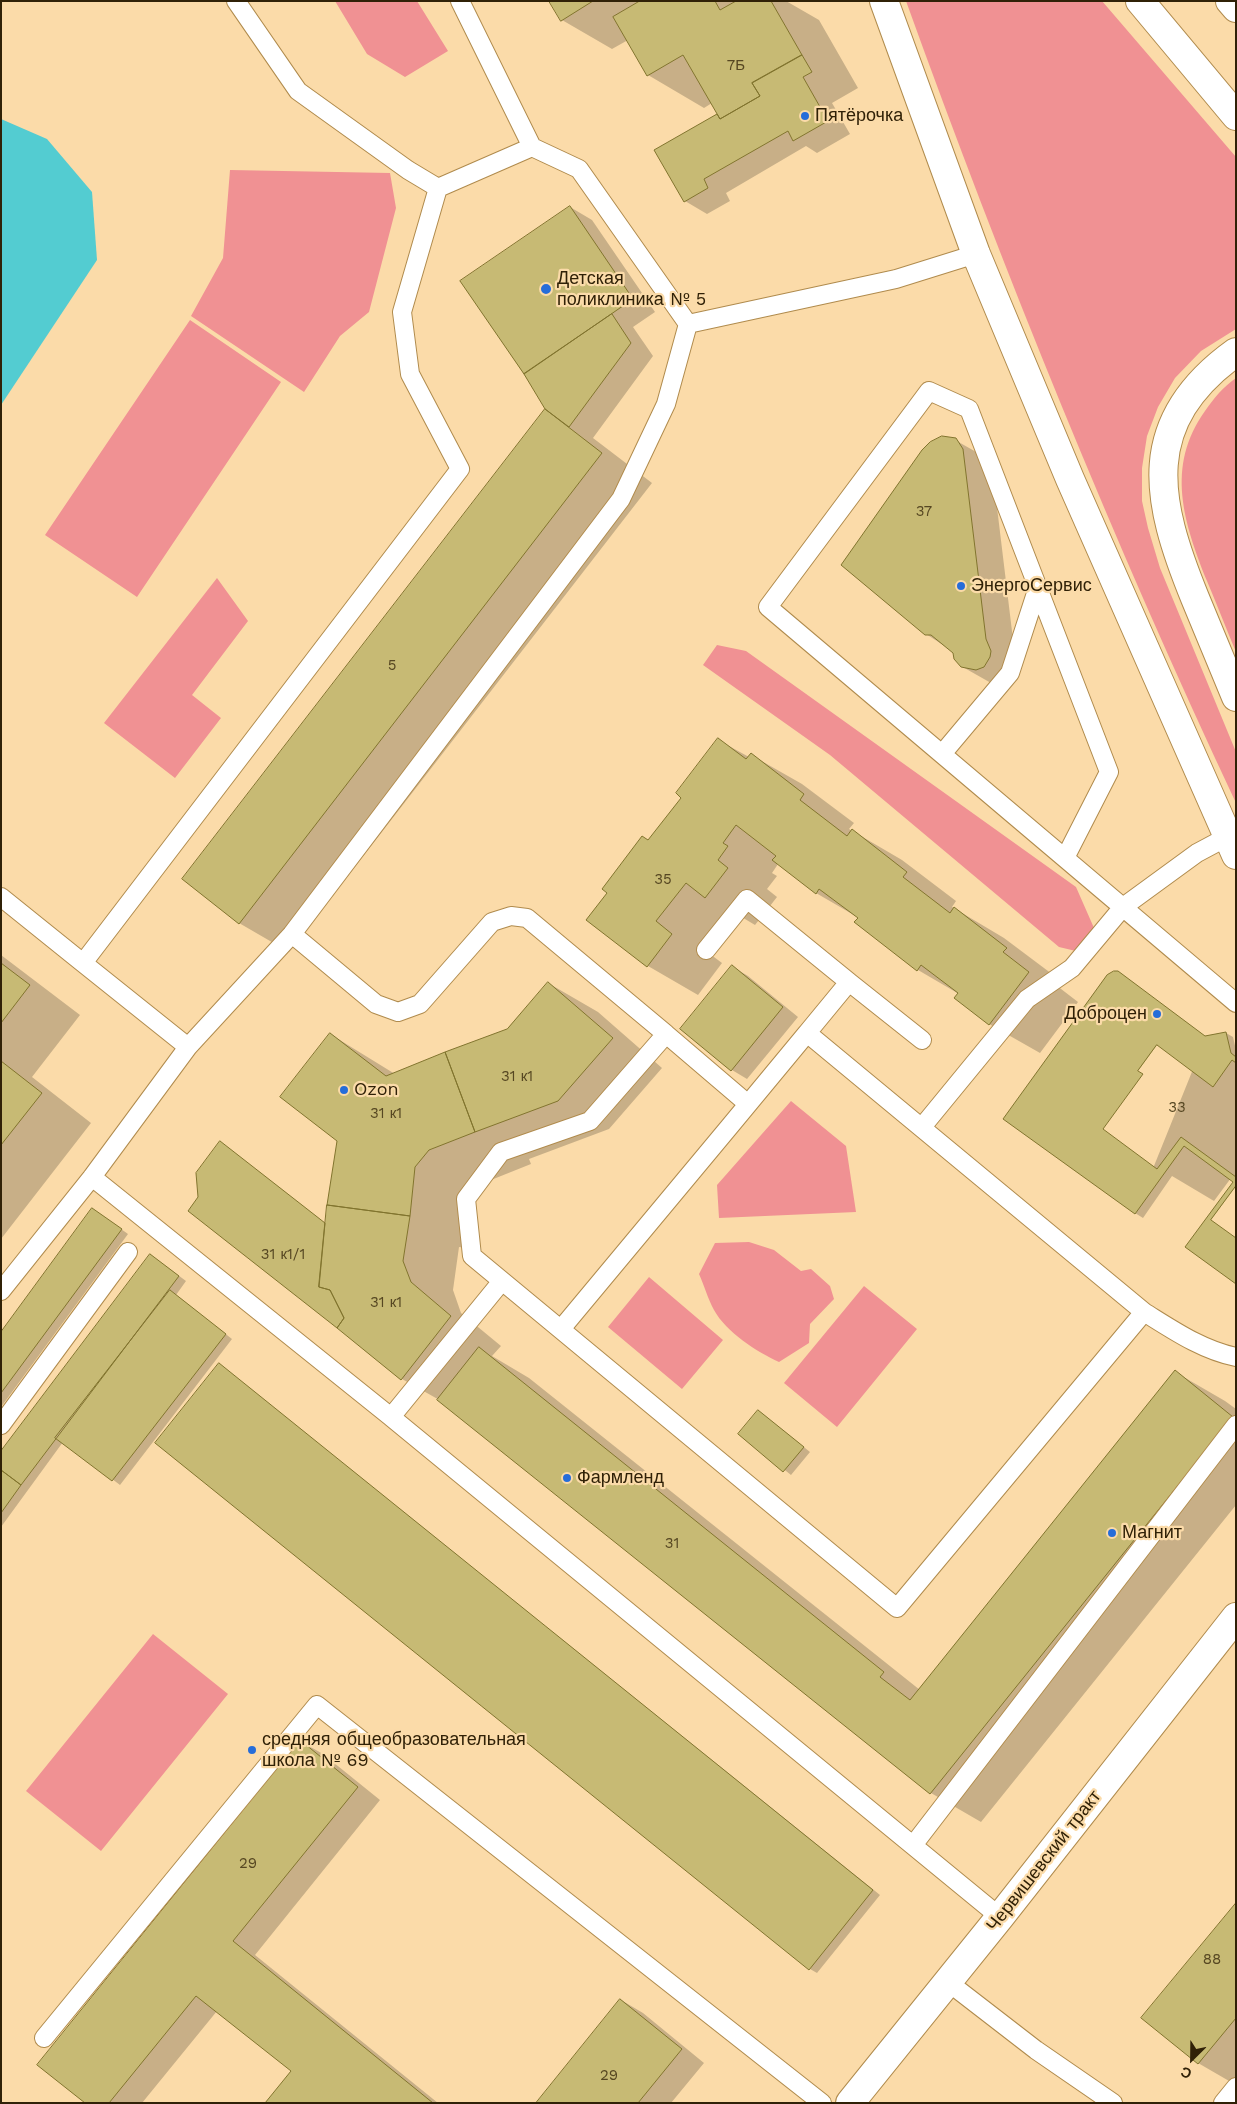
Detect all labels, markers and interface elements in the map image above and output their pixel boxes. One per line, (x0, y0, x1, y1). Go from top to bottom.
house number: 7Б (727, 57, 745, 75)
place label: Пятёрочка (815, 105, 903, 127)
marker: Пятёрочка (799, 110, 811, 122)
place label: Детская поликлиника № 5 (557, 268, 706, 310)
marker: Детская поликлиника № 5 (539, 282, 553, 296)
house number: 37 (916, 503, 932, 521)
place label: ЭнергоСервис (971, 575, 1092, 597)
marker: ЭнергоСервис (955, 580, 967, 592)
house number: 5 (388, 657, 396, 675)
house number: 35 (654, 871, 672, 889)
place label: Доброцен (1064, 1003, 1147, 1025)
marker: Доброцен (1151, 1008, 1163, 1020)
house number: 31 к1 (501, 1068, 533, 1086)
place label: Ozon (354, 1079, 399, 1101)
marker: Ozon (338, 1084, 350, 1096)
house number: 33 (1168, 1099, 1186, 1117)
house number: 31 к1 (370, 1105, 402, 1123)
house number: 31 к1/1 (261, 1246, 305, 1264)
house number: 31 к1 (370, 1294, 402, 1312)
place label: Фармленд (577, 1467, 664, 1489)
marker: Фармленд (561, 1472, 573, 1484)
place label: Магнит (1122, 1522, 1182, 1544)
marker: Магнит (1106, 1527, 1118, 1539)
house number: 31 (665, 1535, 679, 1553)
place label: средняя общеобразовательная школа № 69 (262, 1729, 526, 1772)
marker: средняя общеобразовательная школа № 69 (246, 1744, 258, 1756)
street label: Червишевский тракт (982, 1786, 1106, 1936)
house number: 29 (239, 1855, 257, 1873)
house number: 88 (1203, 1951, 1221, 1969)
north arrow (1167, 2034, 1217, 2084)
text: С (1178, 2063, 1194, 2082)
house number: 29 (600, 2067, 618, 2085)

